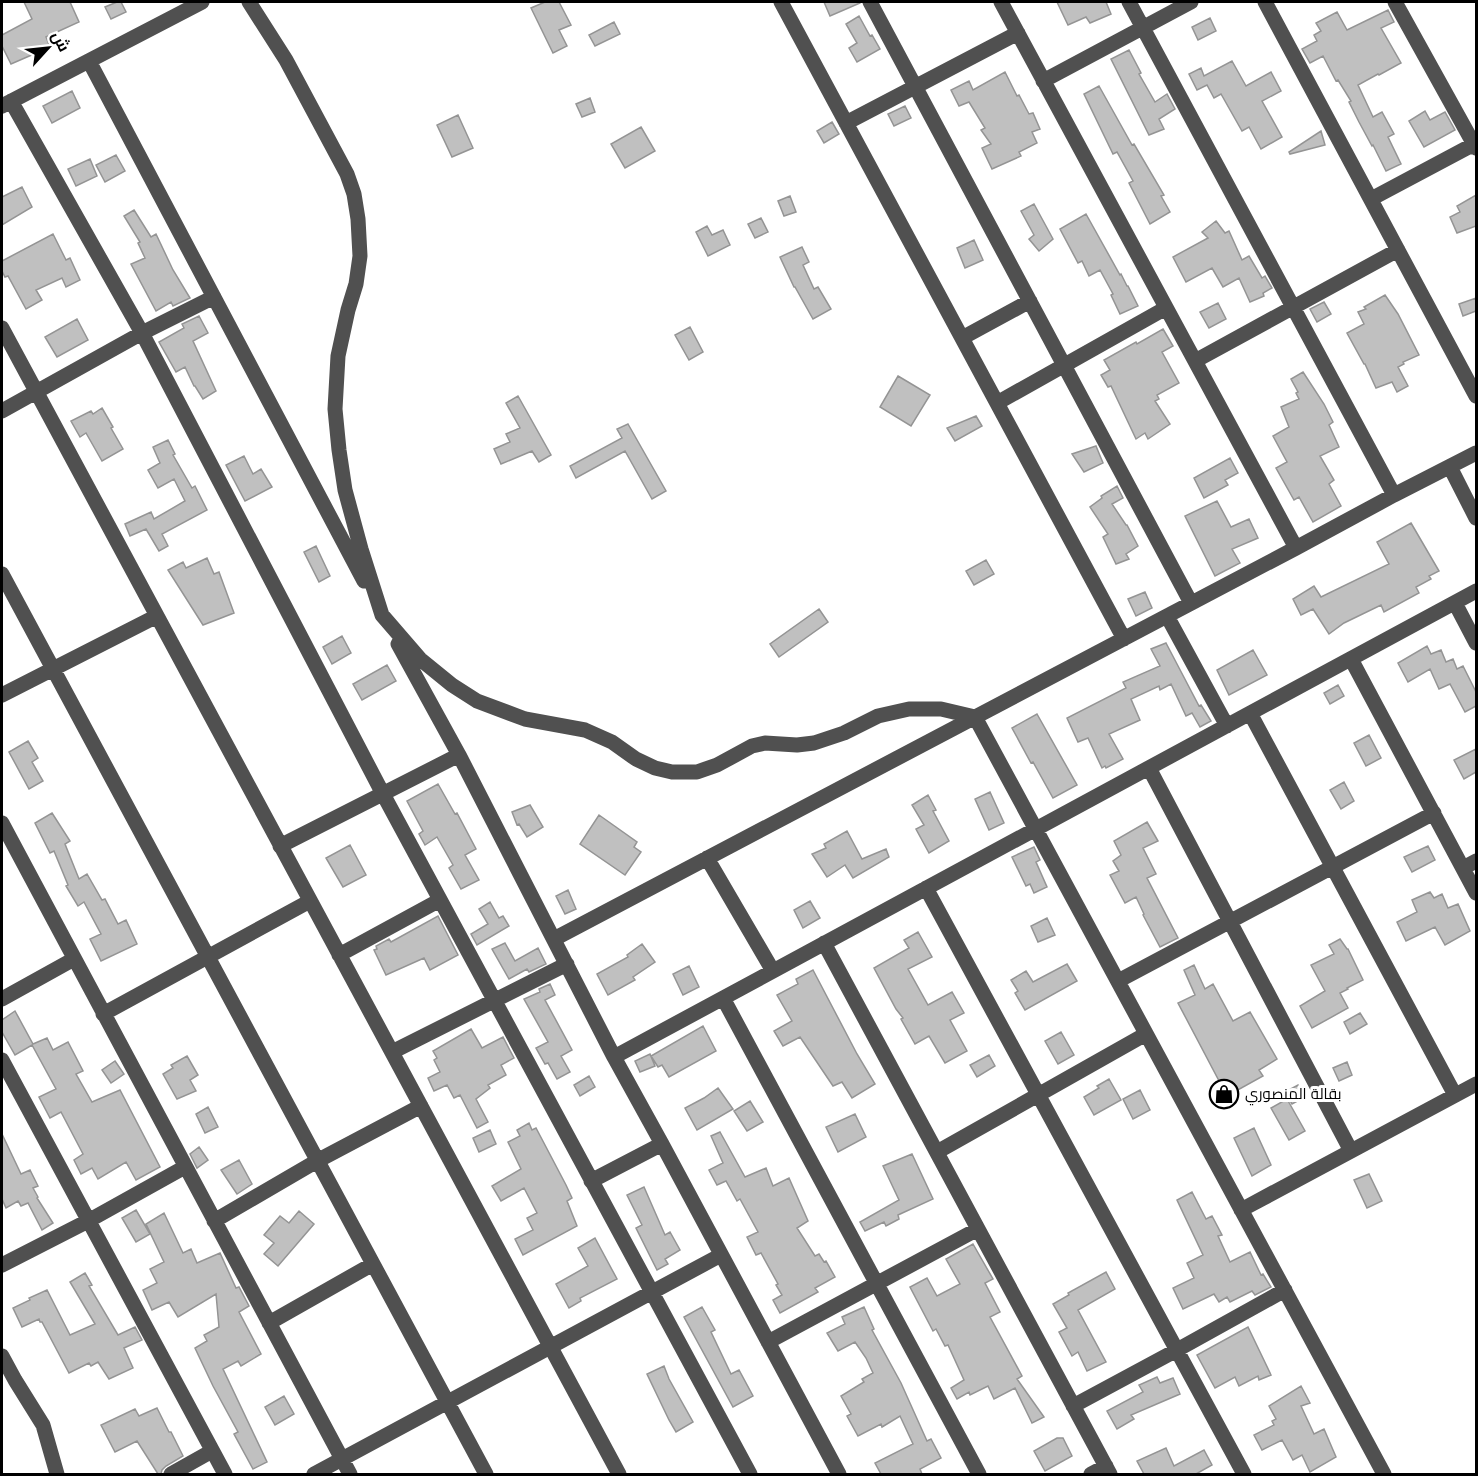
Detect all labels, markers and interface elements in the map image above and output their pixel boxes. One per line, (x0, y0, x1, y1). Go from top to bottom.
north arrow (18, 18, 78, 78)
text: ش (48, 28, 73, 55)
shop icon: بقالة المنصوري (1208, 1078, 1240, 1110)
place label: بقالة المنصوري (1245, 1085, 1342, 1106)

